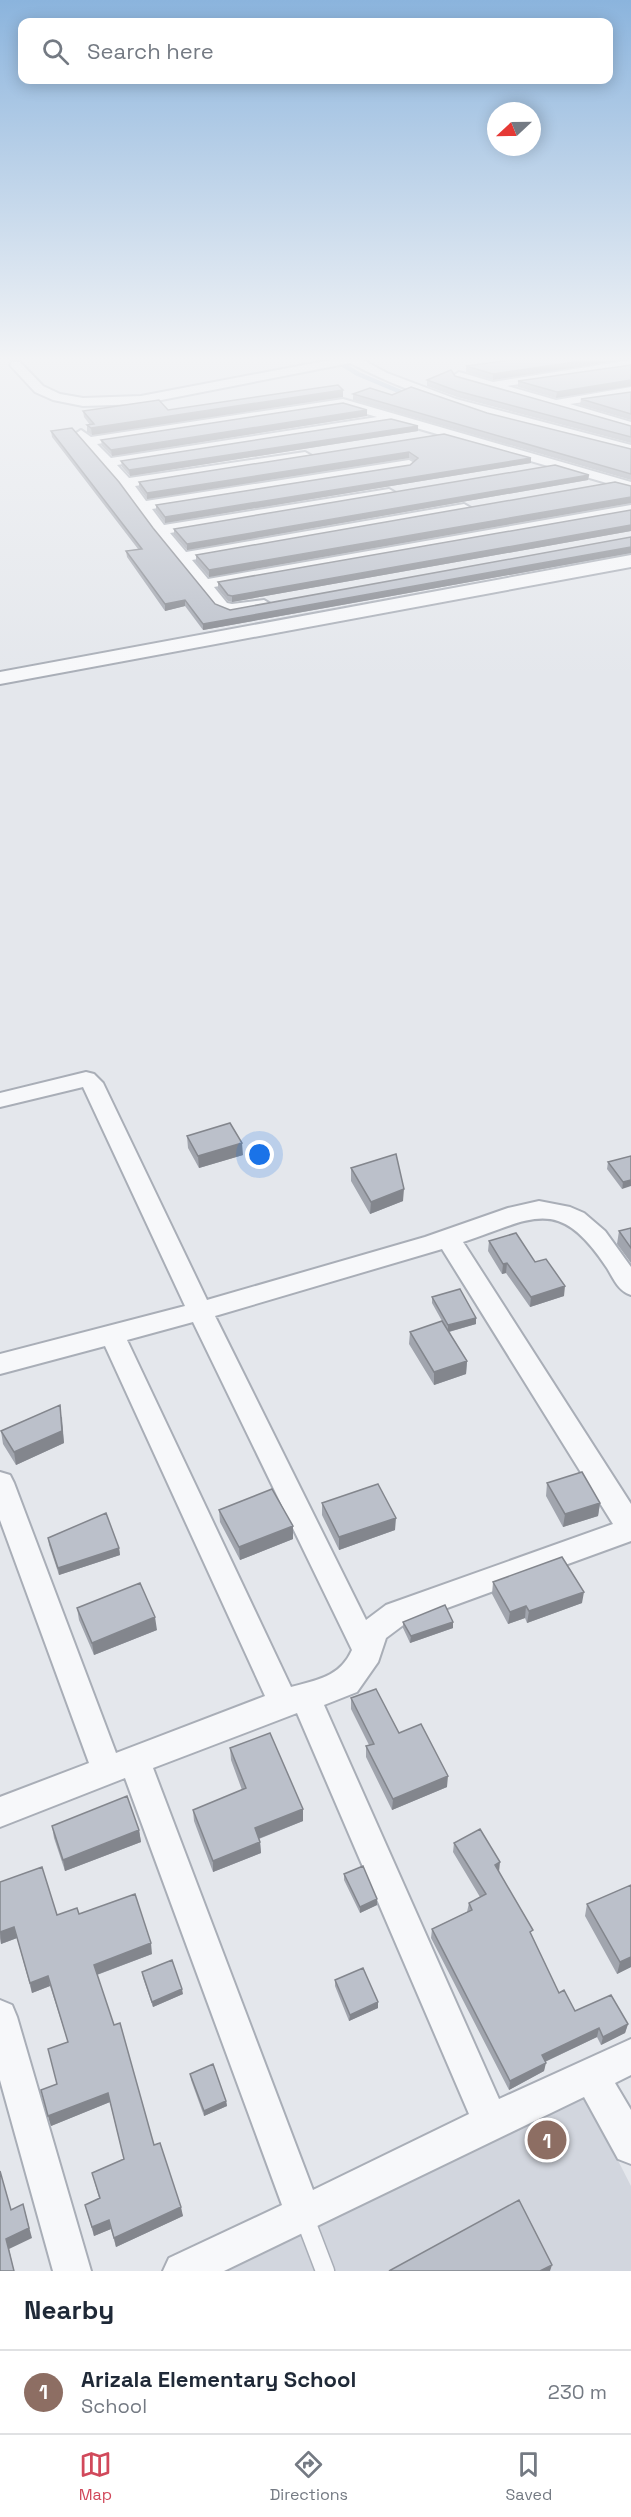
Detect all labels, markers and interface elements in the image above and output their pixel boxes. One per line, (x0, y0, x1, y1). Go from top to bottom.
search box (18, 18, 613, 84)
icon: search (39, 35, 72, 68)
text: Search here (87, 37, 214, 65)
north arrow (487, 102, 541, 156)
your location (245, 1140, 274, 1169)
pin: 1 (528, 2118, 566, 2162)
text: Nearby (24, 2293, 114, 2327)
text: Arizala Elementary School (81, 2365, 356, 2393)
text: 1 (39, 2379, 48, 2405)
text: 230 m (548, 2379, 607, 2405)
text: School (81, 2393, 147, 2419)
tab: Map (79, 2448, 112, 2505)
tab: Directions (270, 2448, 348, 2505)
tab: Saved (506, 2448, 552, 2505)

